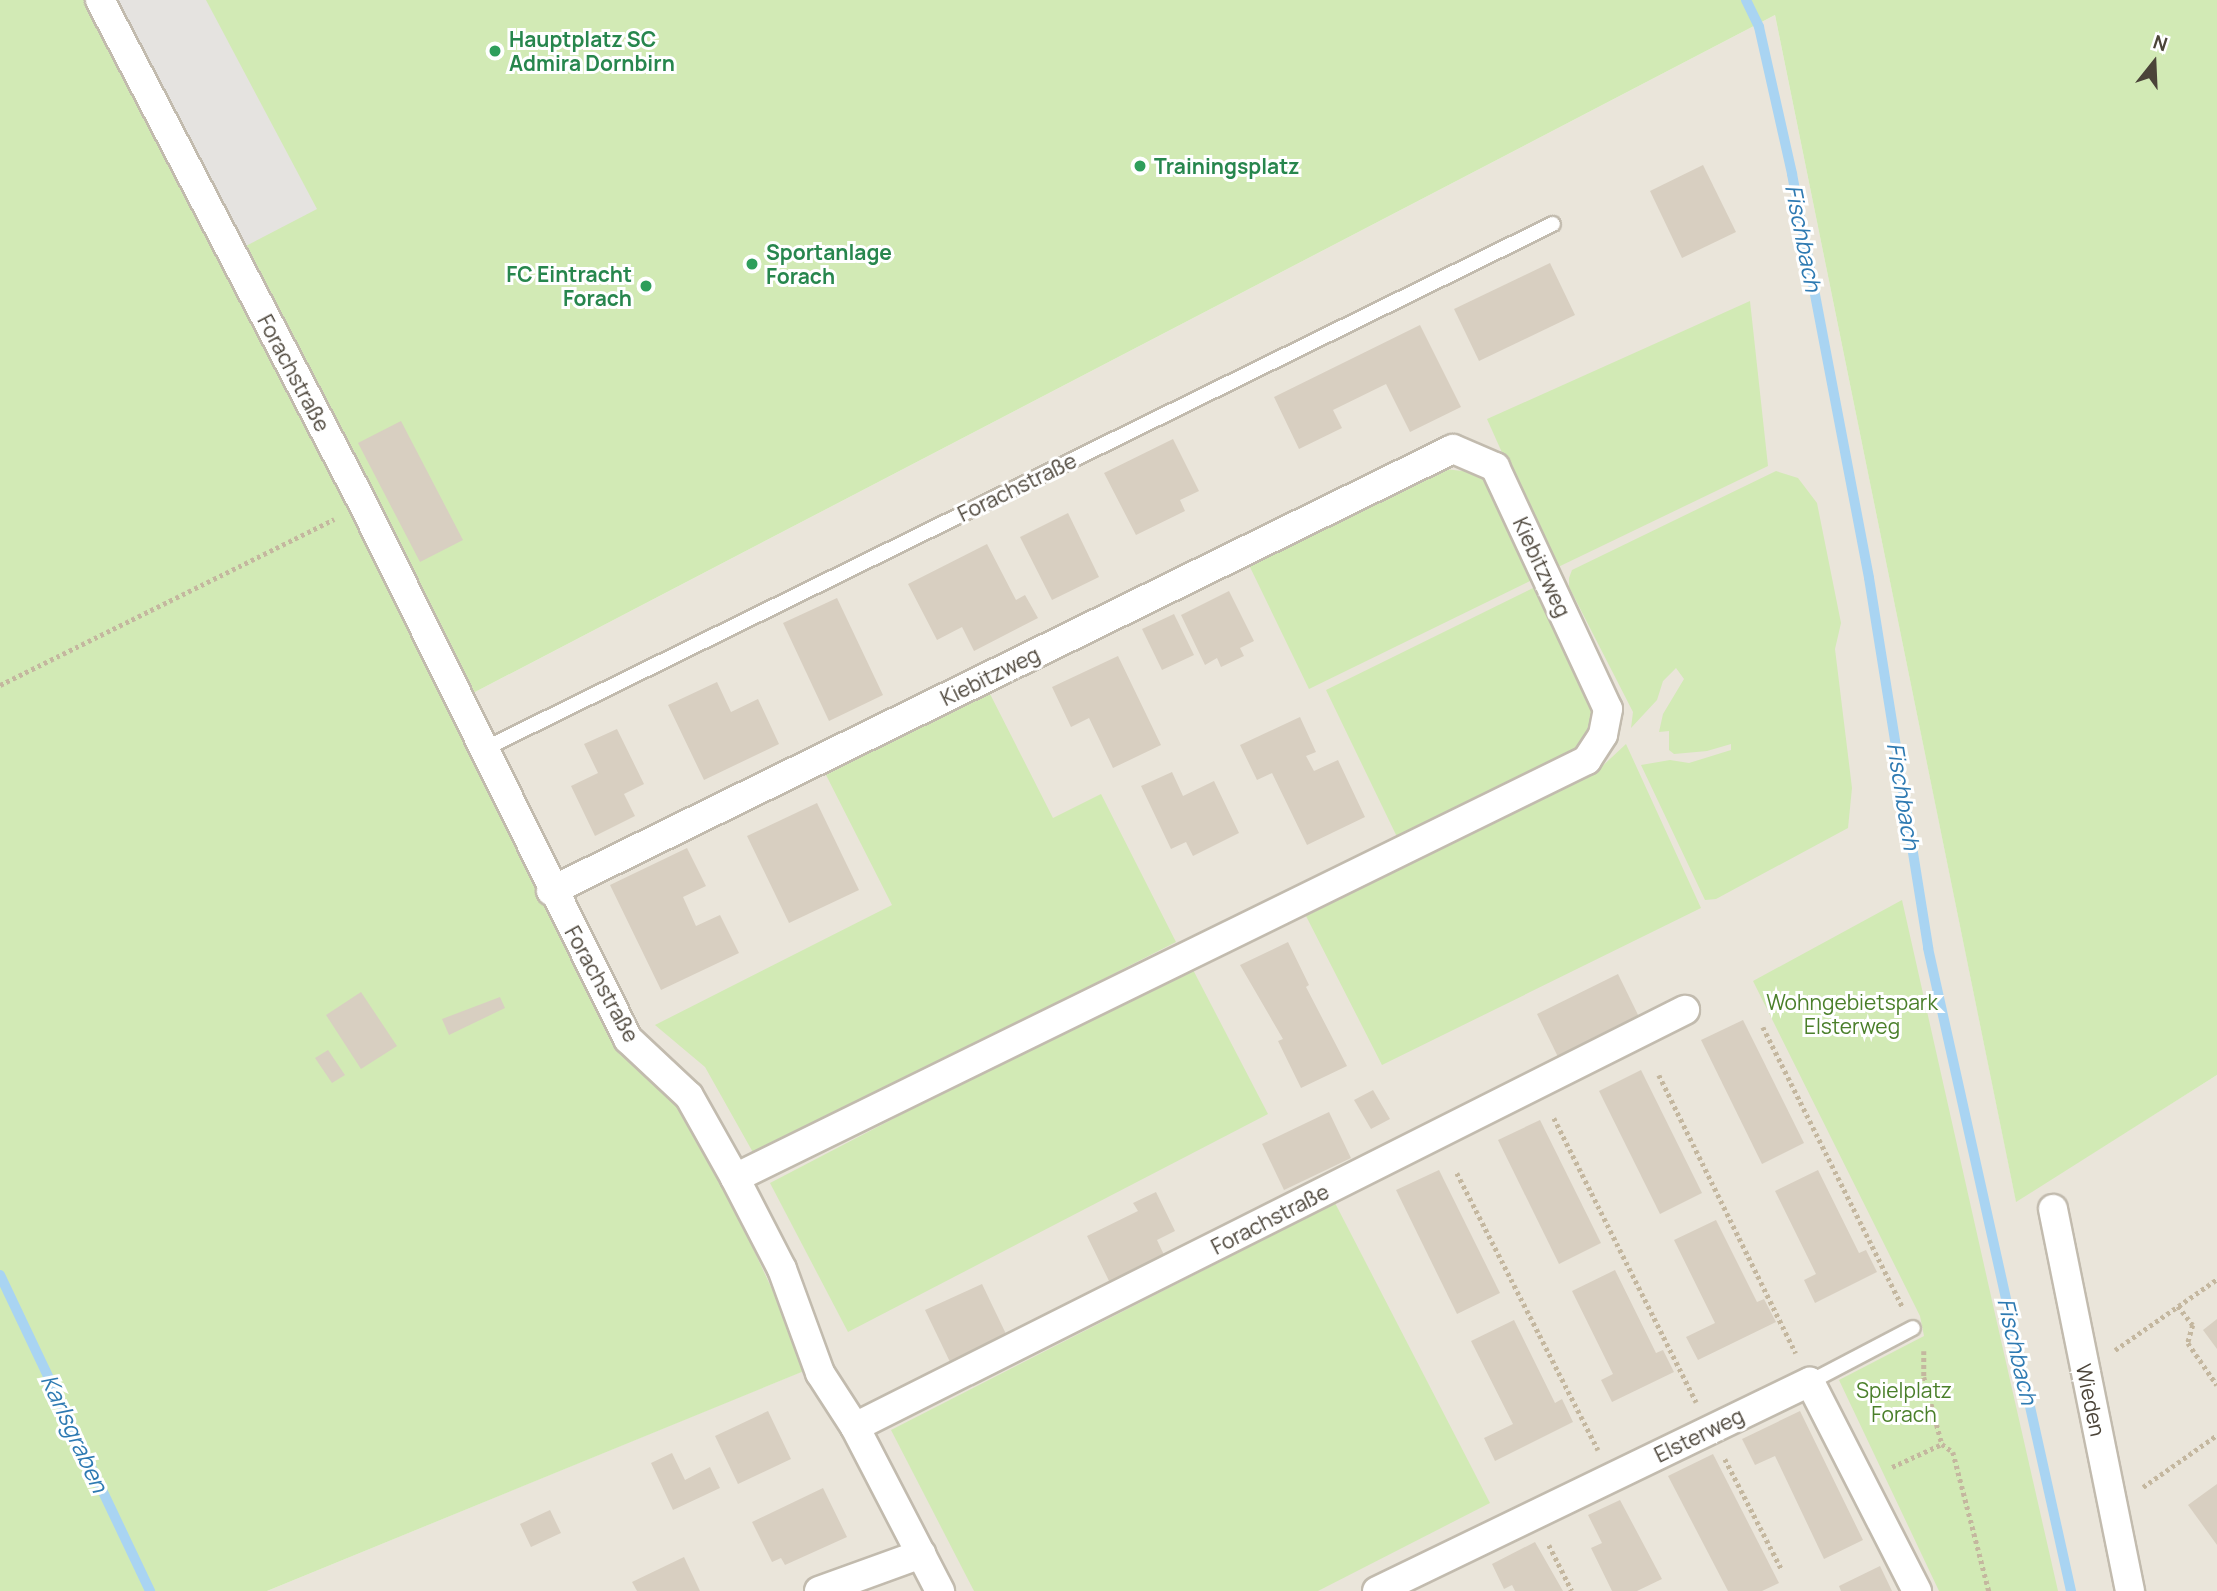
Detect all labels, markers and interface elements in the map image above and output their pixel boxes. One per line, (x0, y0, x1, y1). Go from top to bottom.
place label: Hauptplatz SC Admira Dornbirn (509, 26, 675, 76)
north arrow (2119, 28, 2189, 98)
text: N (2150, 29, 2171, 58)
marker: Hauptplatz SC Admira Dornbirn (487, 43, 503, 59)
place label: Trainingsplatz (1154, 153, 1299, 179)
marker: Trainingsplatz (1132, 158, 1148, 174)
water label: Fischbach (1780, 182, 1828, 294)
place label: Sportanlage Forach (766, 239, 892, 289)
marker: Sportanlage Forach (744, 256, 760, 272)
place label: FC Eintracht Forach (506, 261, 632, 311)
marker: FC Eintracht Forach (638, 278, 654, 294)
street label: Forachstraße (253, 310, 335, 436)
street label: Forachstraße (954, 447, 1080, 527)
street label: Kiebitzweg (1508, 513, 1576, 621)
street label: Kiebitzweg (936, 641, 1044, 711)
water label: Fischbach (1882, 740, 1926, 852)
street label: Forachstraße (560, 922, 644, 1046)
park label: Wohngebietspark Elsterweg (1766, 989, 1938, 1039)
street label: Forachstraße (1207, 1179, 1333, 1259)
water label: Fischbach (1992, 1295, 2044, 1407)
street label: Wieden (2071, 1362, 2111, 1438)
water label: Karlsgraben (36, 1370, 114, 1496)
park label: Spielplatz Forach (1856, 1377, 1952, 1427)
street label: Elsterweg (1650, 1403, 1748, 1467)

